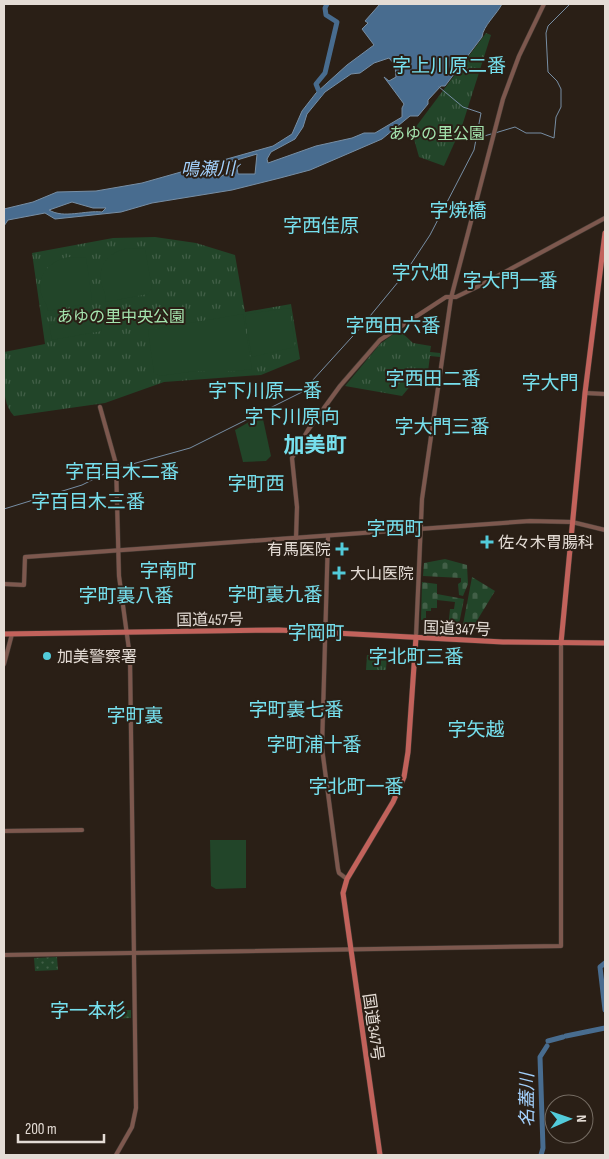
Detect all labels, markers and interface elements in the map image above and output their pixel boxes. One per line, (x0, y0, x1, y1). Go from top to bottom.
district label: 字上川原二番 (392, 55, 506, 78)
park label: あゆの里公園 (389, 125, 485, 144)
water label: 鳴瀬川 (181, 158, 237, 180)
district label: 字焼橋 (429, 200, 487, 223)
district label: 字西佳原 (283, 215, 359, 238)
district label: 字穴畑 (391, 262, 449, 285)
district label: 字大門一番 (462, 270, 558, 293)
park label: あゆの里中央公園 (57, 308, 185, 327)
district label: 字西田六番 (345, 315, 441, 338)
district label: 字西田二番 (385, 368, 481, 391)
district label: 字大門 (521, 372, 579, 395)
district label: 字下川原一番 (208, 380, 322, 403)
district label: 字下川原向 (244, 406, 340, 429)
district label: 字大門三番 (394, 416, 490, 439)
district label: 加美町 (284, 433, 347, 458)
district label: 字百目木二番 (65, 461, 179, 484)
district label: 字町西 (227, 473, 285, 496)
district label: 字百目木三番 (31, 491, 145, 514)
district label: 字西町 (366, 518, 424, 541)
place label: 佐々木胃腸科 (498, 534, 594, 553)
marker: 佐々木胃腸科 (480, 535, 494, 549)
place label: 有馬医院 (267, 541, 331, 560)
marker: 有馬医院 (335, 542, 349, 556)
district label: 字南町 (139, 560, 197, 583)
place label: 大山医院 (350, 565, 414, 584)
marker: 大山医院 (332, 566, 346, 580)
district label: 字町裏九番 (227, 584, 323, 607)
district label: 字町裏八番 (78, 585, 174, 608)
street label: 国道457号 (176, 610, 244, 631)
street label: 国道347号 (423, 619, 491, 640)
district label: 字岡町 (287, 622, 345, 645)
district label: 字北町三番 (368, 646, 464, 669)
place label: 加美警察署 (57, 648, 137, 667)
marker: 加美警察署 (41, 650, 53, 662)
district label: 字町裏七番 (248, 699, 344, 722)
district label: 字町裏 (106, 705, 164, 728)
district label: 字矢越 (447, 719, 505, 742)
district label: 字町浦十番 (266, 734, 362, 757)
district label: 字北町一番 (308, 776, 404, 799)
street label: 国道347号 (358, 992, 387, 1062)
district label: 字一本杉 (50, 1000, 126, 1023)
water label: 名蓋川 (517, 1071, 538, 1127)
north arrow (544, 1094, 594, 1144)
scale bar (18, 1112, 104, 1144)
text: N (573, 1115, 590, 1123)
text: 200 m (25, 1120, 57, 1139)

